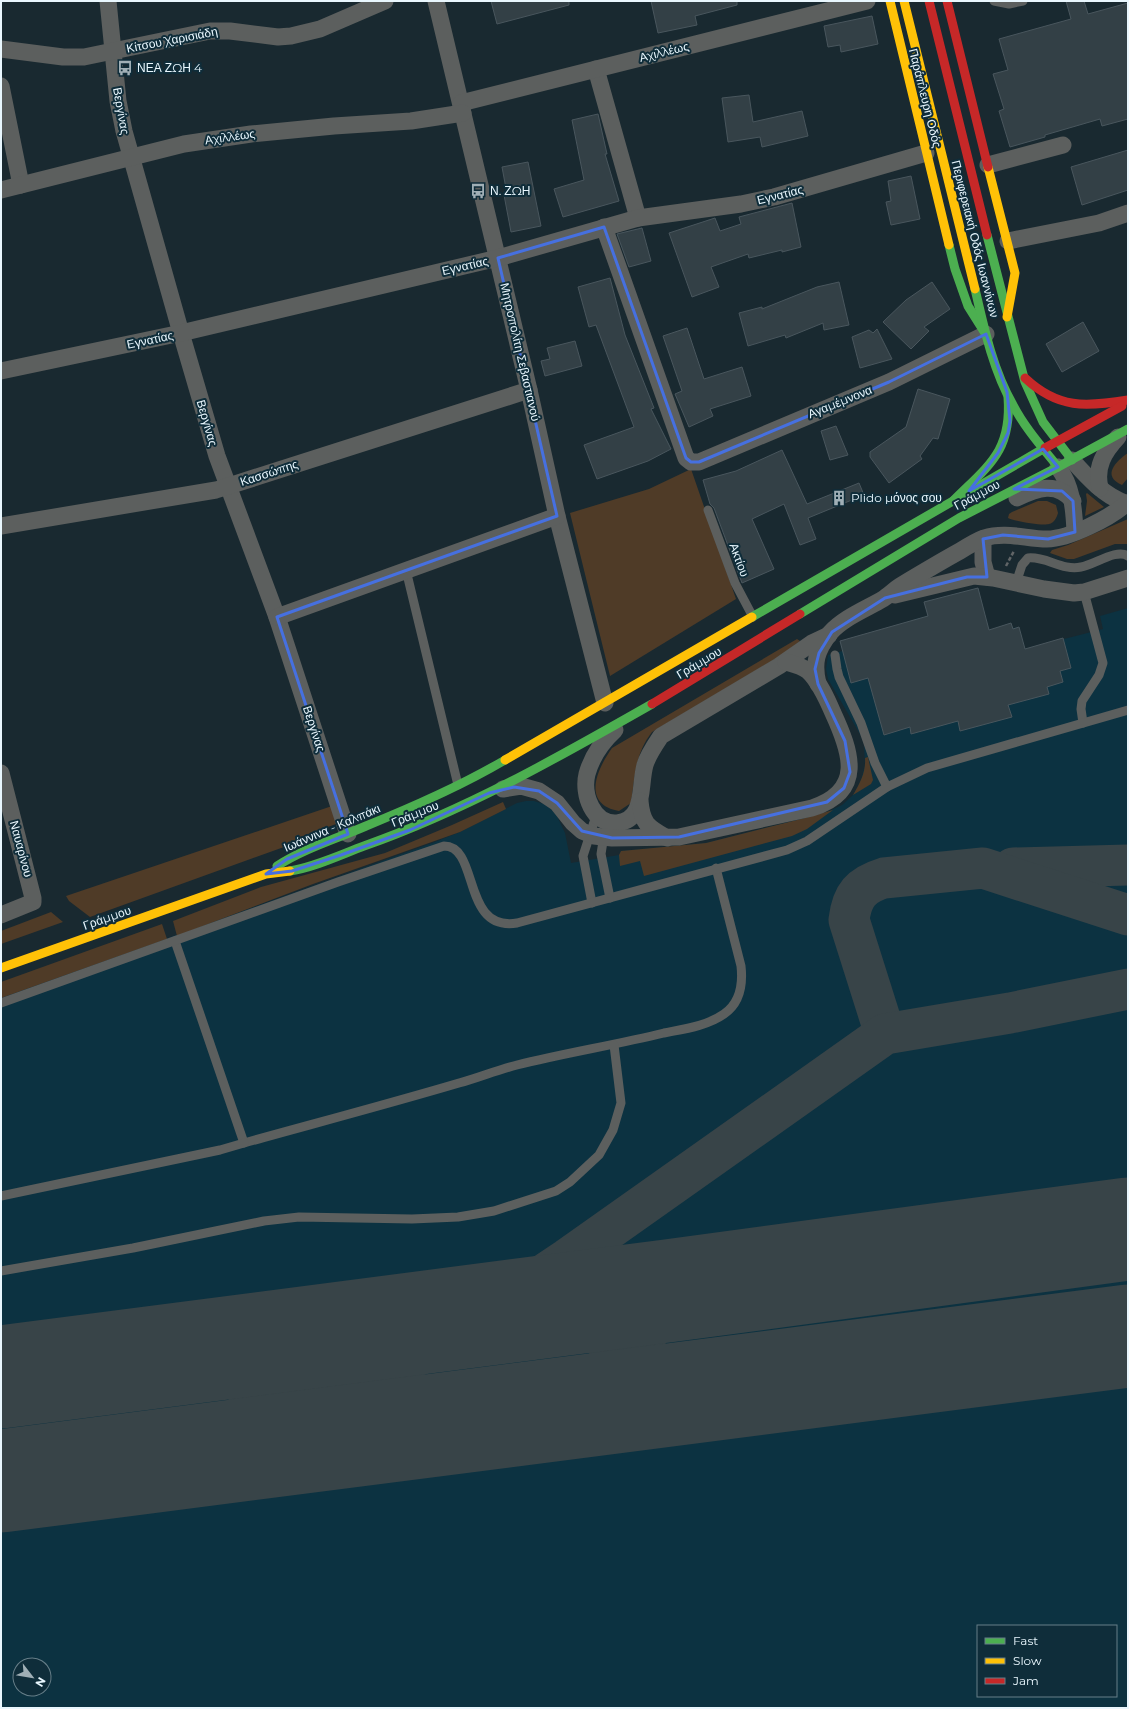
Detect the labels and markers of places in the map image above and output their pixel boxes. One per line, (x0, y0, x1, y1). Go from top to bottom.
bus stop icon: ΝΕΑ ΖΩΗ 4 (116, 59, 134, 77)
place label: ΝΕΑ ΖΩΗ 4 (137, 60, 202, 75)
bus stop icon: Ν. ΖΩΗ (469, 182, 487, 200)
place label: Ν. ΖΩΗ (490, 183, 530, 198)
building icon: Plido μόνος σου (830, 489, 848, 507)
place label: Plido μόνος σου (851, 490, 942, 505)

